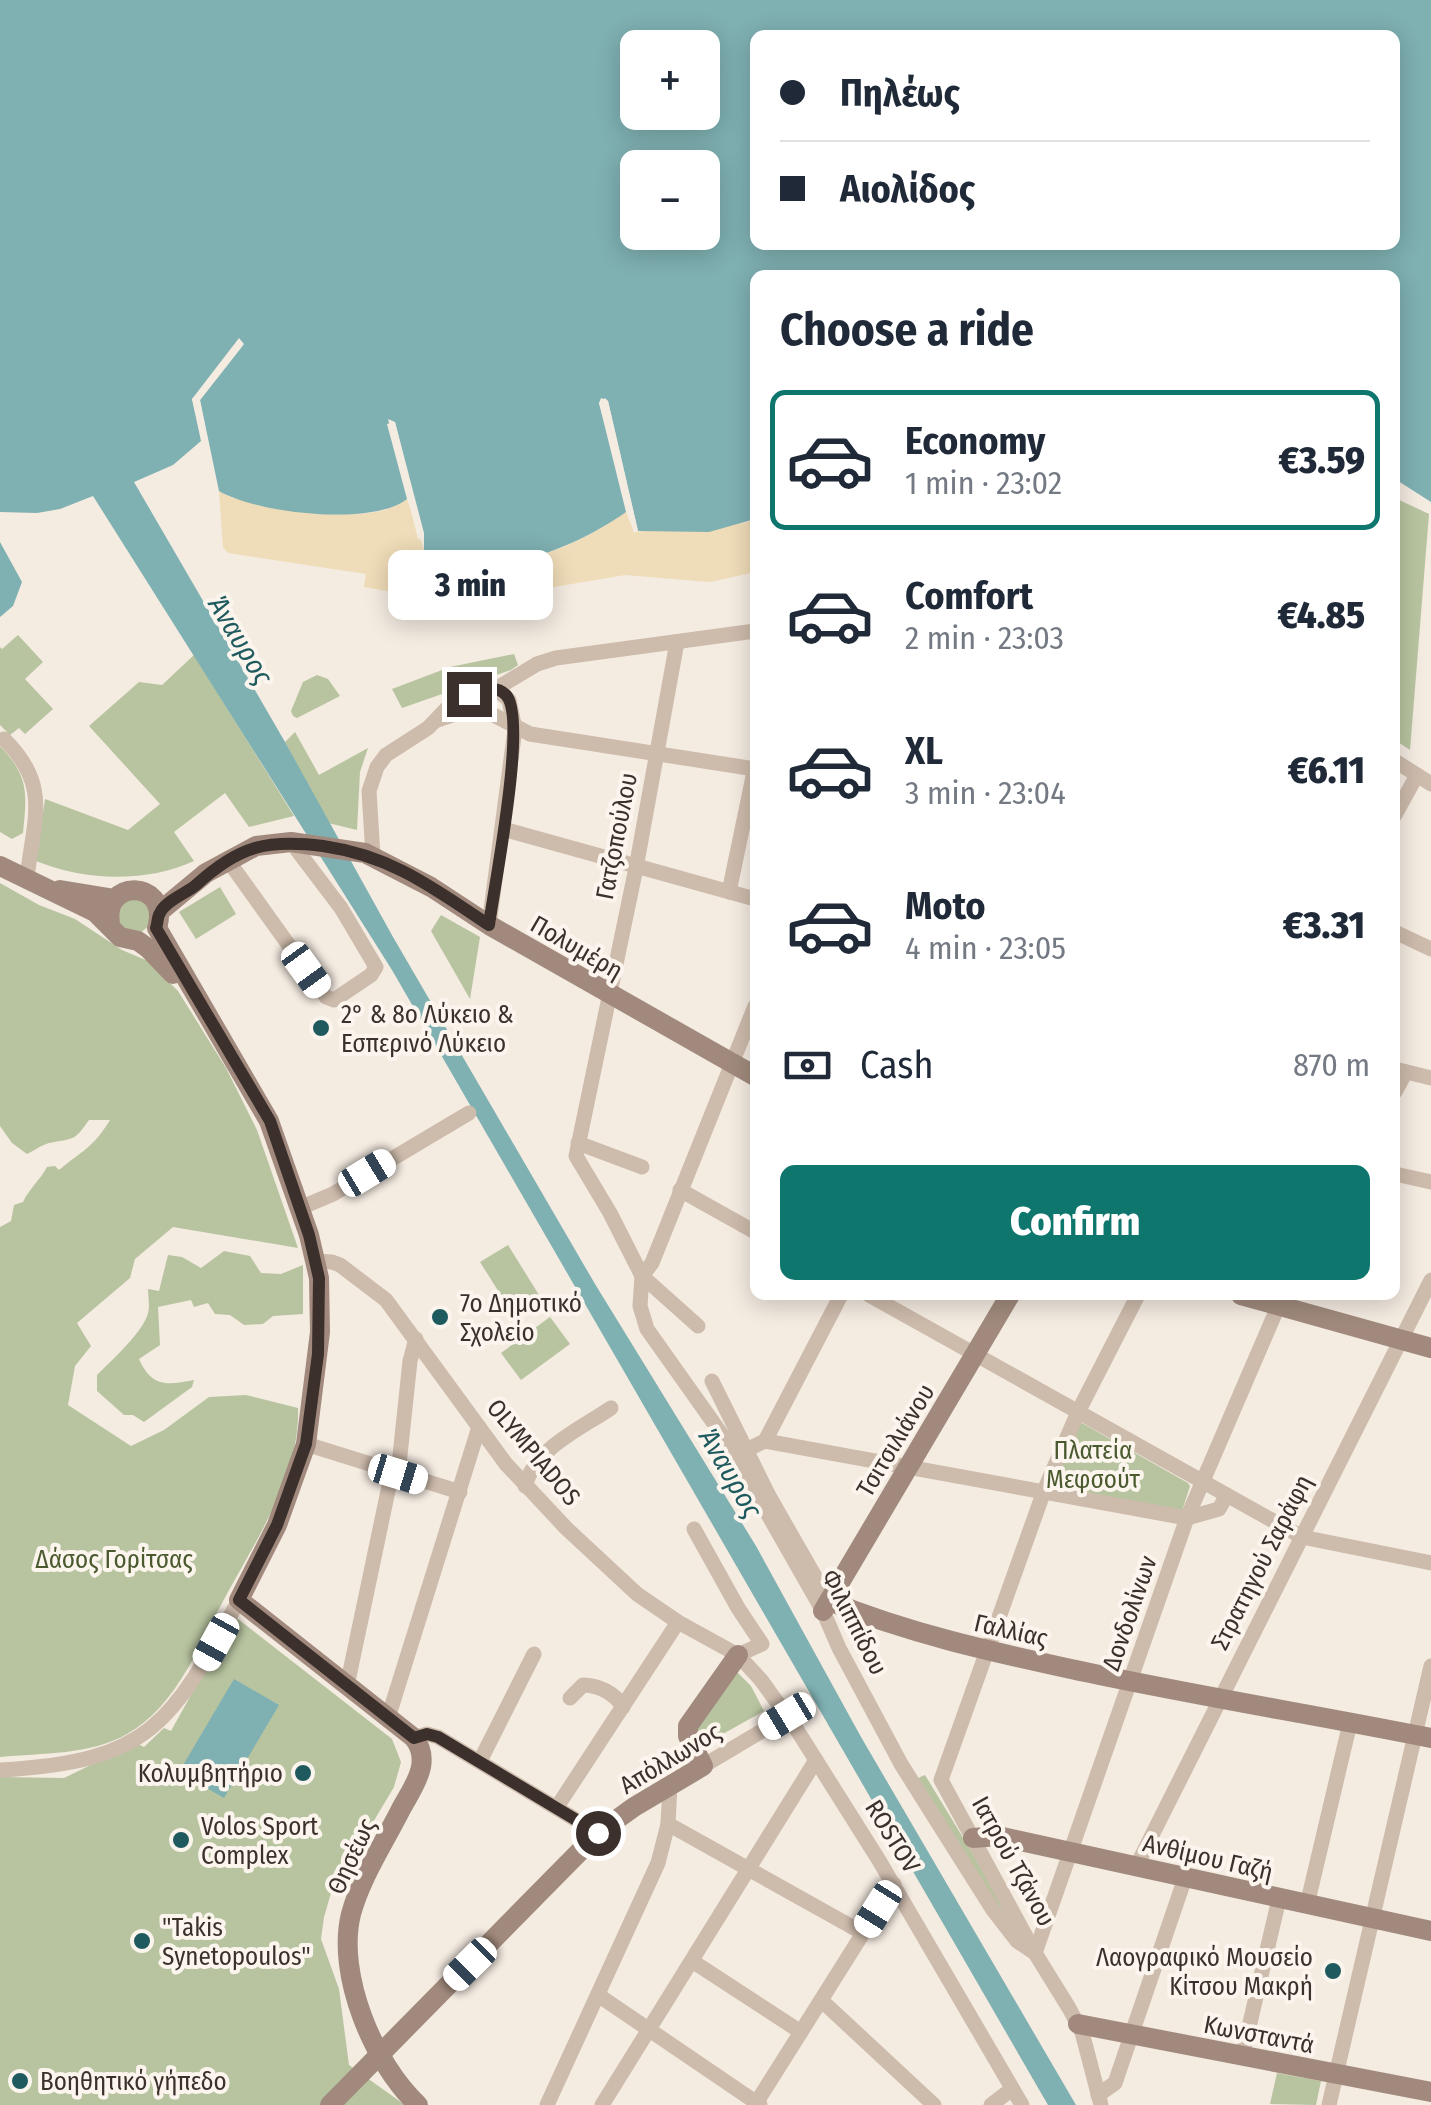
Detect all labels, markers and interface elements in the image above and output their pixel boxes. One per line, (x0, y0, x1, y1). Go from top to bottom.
map controls (620, 30, 720, 250)
button: + (620, 30, 720, 130)
text: Πηλέως (840, 70, 960, 116)
button: − (620, 150, 720, 250)
text: Αιολίδος (840, 166, 975, 212)
text: Choose a ride (780, 303, 1034, 357)
icon: car (785, 415, 875, 505)
text: Economy (905, 418, 1045, 464)
text: €3.59 (1279, 437, 1365, 483)
text: 1 min · 23:02 (905, 464, 1062, 502)
callout: 3 min (386, 549, 552, 619)
text: 3 min (435, 566, 506, 604)
icon: car (785, 570, 875, 660)
text: Comfort (905, 573, 1033, 619)
water label: Άναυρος (201, 589, 280, 691)
text: €4.85 (1278, 592, 1365, 638)
text: 2 min · 23:03 (905, 619, 1064, 657)
route end (447, 672, 492, 717)
icon: car (785, 725, 875, 815)
text: XL (905, 728, 943, 774)
text: €6.11 (1288, 747, 1365, 793)
street label: Γατζοπούλου (590, 770, 644, 902)
text: 3 min · 23:04 (905, 774, 1066, 812)
icon: car (785, 880, 875, 970)
text: Moto (905, 883, 986, 929)
text: €3.31 (1283, 902, 1365, 948)
street label: Πολυμέρη (525, 909, 628, 986)
text: 4 min · 23:05 (905, 929, 1066, 967)
car (276, 937, 336, 1003)
place label: 2° & 8ο Λύκειο & Εσπερινό Λύκειο (341, 1000, 514, 1059)
marker: 2° & 8ο Λύκειο & Εσπερινό Λύκειο (310, 1017, 332, 1039)
icon: cash (780, 1038, 835, 1093)
text: Cash (860, 1042, 934, 1088)
text: 870 m (1293, 1046, 1370, 1084)
car (334, 1145, 400, 1201)
button: Confirm (780, 1165, 1370, 1280)
place label: 7ο Δημοτικό Σχολείο (460, 1289, 582, 1348)
marker: 7ο Δημοτικό Σχολείο (429, 1306, 451, 1328)
street label: Τσιτσιλιάνου (850, 1379, 941, 1502)
street label: OLYMPIADOS (480, 1393, 586, 1512)
water label: Άναυρος (692, 1422, 770, 1525)
park label: Πλατεία Μεφσούτ (1046, 1436, 1141, 1495)
car (365, 1451, 431, 1497)
street label: Στρατηγού Σαράφη (1205, 1470, 1319, 1655)
park label: Δάσος Γορίτσας (35, 1545, 193, 1575)
street label: Δονδολίνων (1096, 1552, 1164, 1675)
street label: Φιλιππίδου (815, 1565, 893, 1680)
car (188, 1608, 244, 1676)
street label: Γαλλίας (971, 1608, 1051, 1654)
car (754, 1688, 820, 1744)
street label: Απόλλωνος (614, 1717, 727, 1801)
place label: Κολυμβητήριο (138, 1759, 283, 1789)
marker: Κολυμβητήριο (292, 1762, 314, 1784)
street label: Ιατρού Τζάνου (965, 1791, 1061, 1932)
street label: ROSTOV (858, 1795, 926, 1879)
route start (576, 1811, 621, 1856)
place label: Volos Sport Complex (201, 1812, 319, 1871)
street label: Θησέως (321, 1813, 383, 1899)
street label: Ανθίμου Γαζή (1140, 1828, 1276, 1888)
marker: Volos Sport Complex (170, 1829, 192, 1851)
car (849, 1876, 907, 1942)
place label: "Takis Synetopoulos" (162, 1913, 311, 1972)
marker: "Takis Synetopoulos" (131, 1930, 153, 1952)
car (438, 1932, 502, 1996)
place label: Λαογραφικό Μουσείο Κίτσου Μακρή (1096, 1943, 1313, 2002)
marker: Λαογραφικό Μουσείο Κίτσου Μακρή (1322, 1960, 1344, 1982)
street label: Κωνσταντά (1201, 2010, 1317, 2060)
place label: Βοηθητικό γήπεδο (40, 2067, 227, 2097)
marker: Βοηθητικό γήπεδο (9, 2070, 31, 2092)

